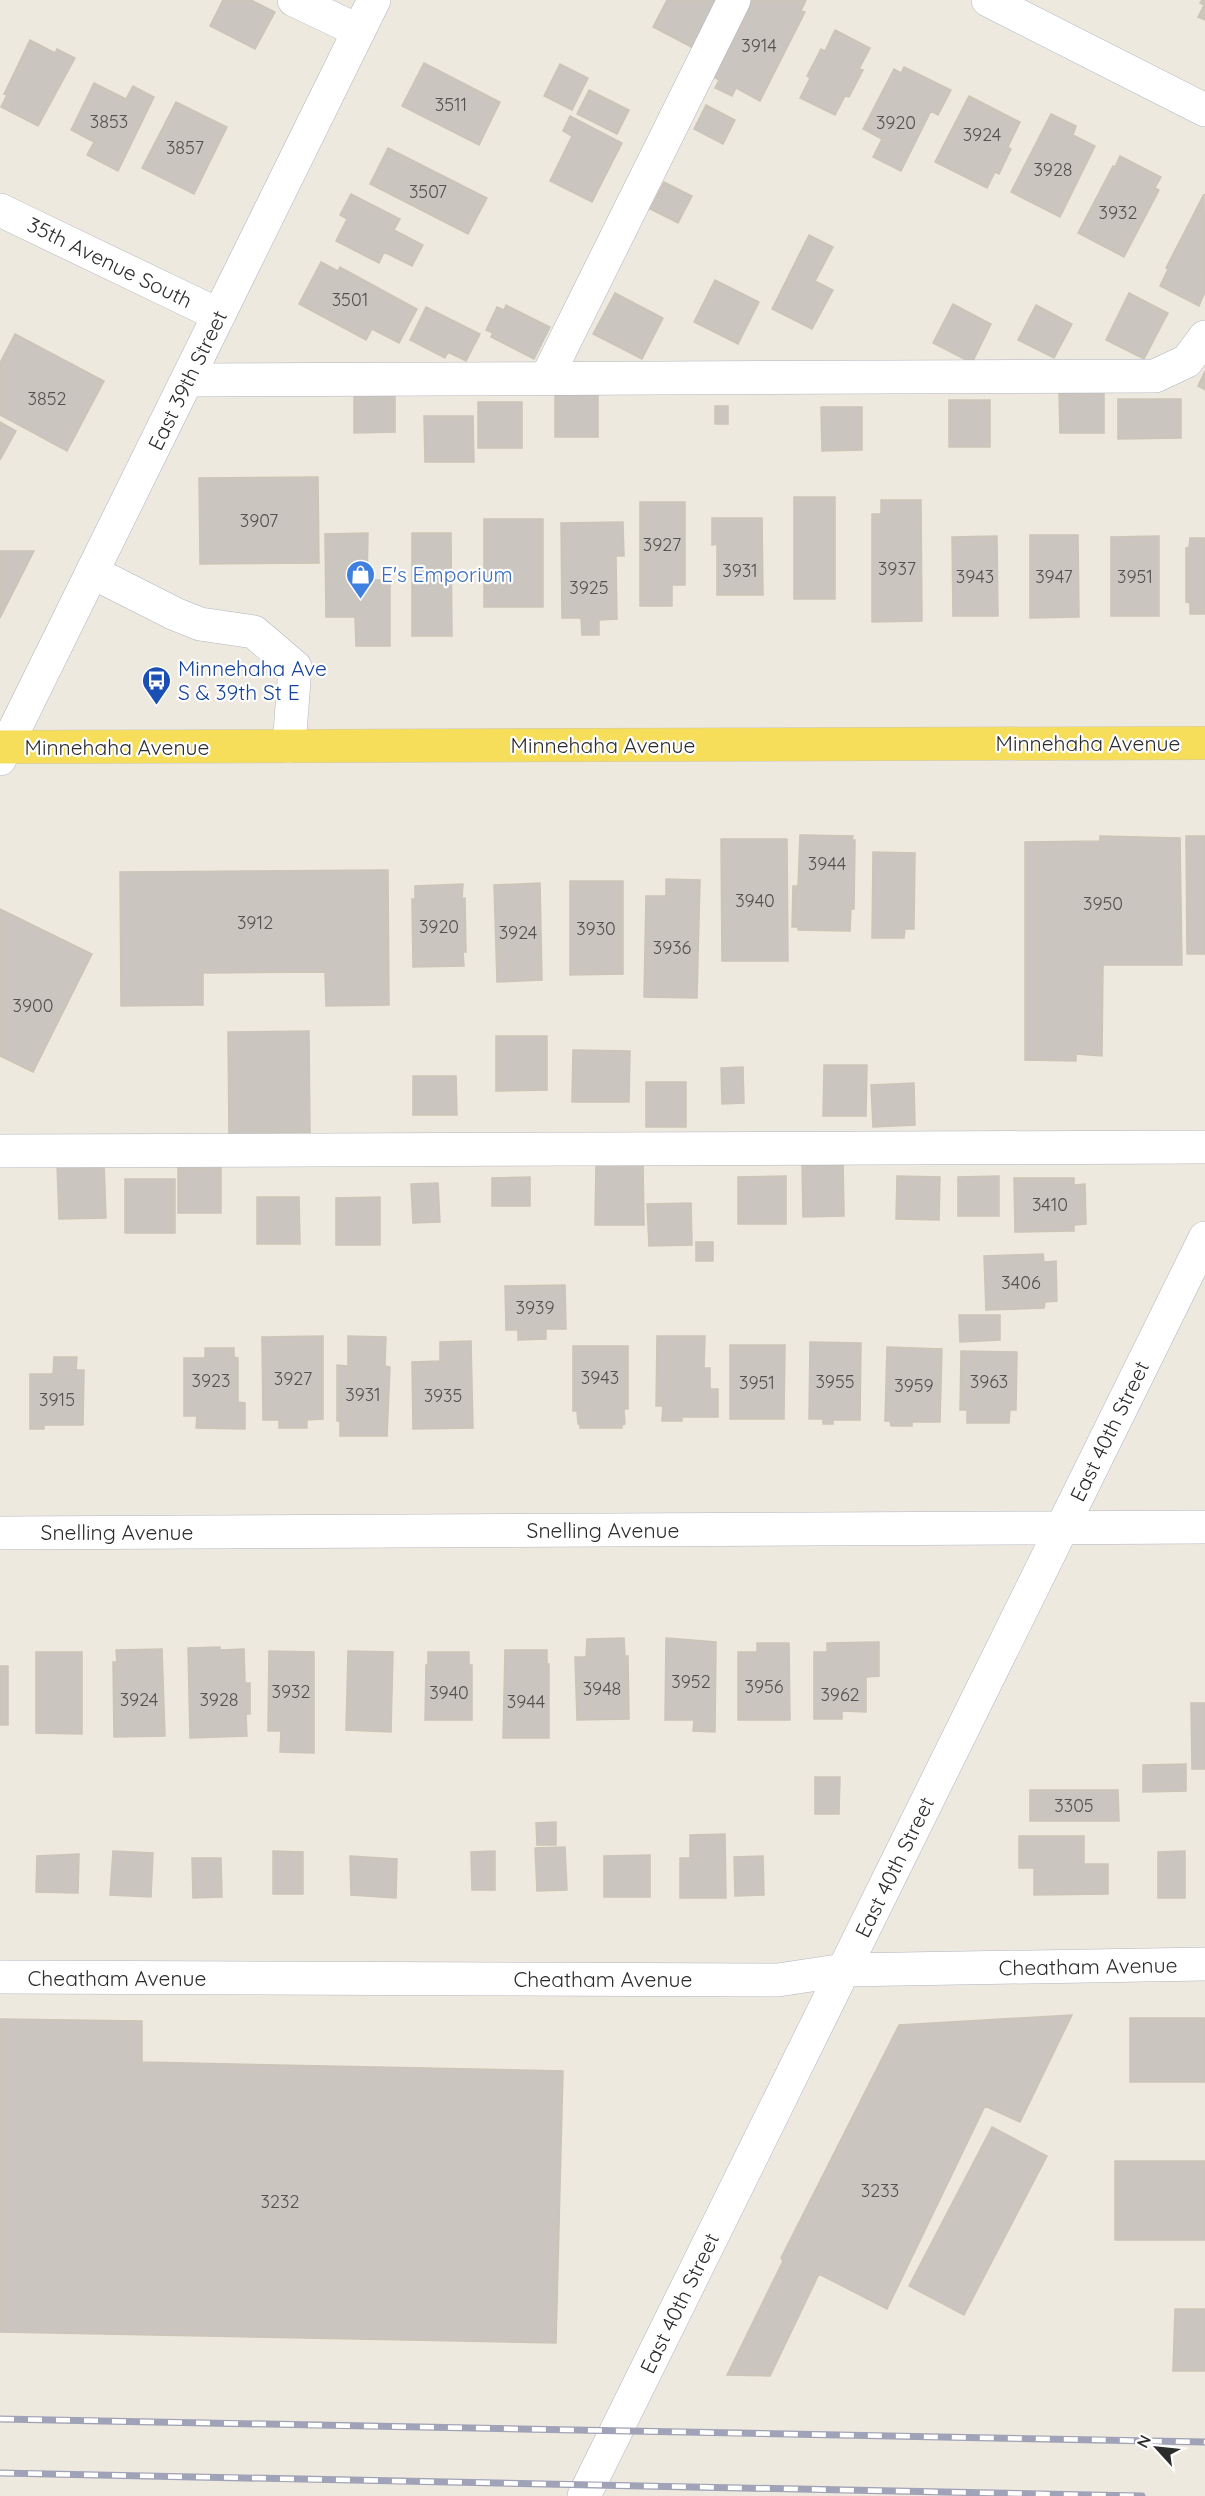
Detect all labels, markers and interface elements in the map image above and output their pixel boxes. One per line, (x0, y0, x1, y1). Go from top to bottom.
house number: 3914 (741, 34, 777, 57)
house number: 3511 (435, 93, 467, 116)
house number: 3853 (90, 110, 128, 133)
house number: 3920 (876, 111, 916, 134)
house number: 3924 (963, 123, 1001, 146)
house number: 3857 (166, 136, 204, 159)
house number: 3928 (1033, 158, 1073, 181)
house number: 3507 (409, 180, 447, 203)
house number: 3932 (1099, 201, 1137, 224)
street label: 35th Avenue South (23, 211, 197, 313)
house number: 3501 (332, 288, 368, 311)
street label: East 39th Street (142, 306, 232, 454)
house number: 3852 (28, 387, 66, 410)
house number: 3907 (240, 509, 278, 532)
house number: 3927 (643, 533, 681, 556)
house number: 3937 (878, 557, 916, 580)
shop icon: E's Emporium (344, 558, 376, 600)
house number: 3931 (722, 559, 758, 582)
place label: E's Emporium (381, 561, 513, 587)
house number: 3943 (956, 565, 994, 588)
house number: 3947 (1035, 565, 1073, 588)
house number: 3951 (1117, 565, 1153, 588)
house number: 3925 (569, 576, 609, 599)
place label: Minnehaha Ave S & 39th St E (178, 655, 327, 705)
bus stop icon: Minnehaha Ave S & 39th St E (141, 664, 173, 706)
street label: Minnehaha Avenue (996, 730, 1180, 756)
street label: Minnehaha Avenue (511, 732, 695, 758)
street label: Minnehaha Avenue (25, 734, 209, 760)
house number: 3944 (808, 852, 846, 875)
house number: 3940 (735, 889, 775, 912)
house number: 3950 (1083, 892, 1123, 915)
house number: 3912 (237, 911, 273, 934)
house number: 3920 (419, 915, 459, 938)
house number: 3930 (576, 917, 616, 940)
house number: 3924 (499, 921, 537, 944)
house number: 3936 (653, 936, 692, 959)
house number: 3900 (13, 994, 53, 1017)
house number: 3410 (1032, 1193, 1068, 1216)
house number: 3406 (1001, 1271, 1041, 1294)
house number: 3939 (516, 1296, 554, 1319)
street label: East 40th Street (1064, 1357, 1154, 1505)
house number: 3943 (581, 1366, 619, 1389)
house number: 3927 (274, 1367, 312, 1390)
house number: 3923 (192, 1369, 230, 1392)
house number: 3955 (815, 1370, 855, 1393)
house number: 3963 (970, 1370, 1008, 1393)
house number: 3951 (739, 1371, 775, 1394)
house number: 3959 (894, 1374, 934, 1397)
house number: 3931 (345, 1383, 381, 1406)
house number: 3935 (424, 1384, 462, 1407)
house number: 3915 (39, 1388, 75, 1411)
street label: Snelling Avenue (527, 1517, 679, 1543)
street label: Snelling Avenue (41, 1519, 193, 1545)
house number: 3952 (671, 1670, 711, 1693)
house number: 3956 (745, 1675, 784, 1698)
house number: 3948 (583, 1677, 621, 1700)
house number: 3932 (272, 1680, 310, 1703)
house number: 3940 (429, 1681, 469, 1704)
house number: 3962 (820, 1683, 860, 1706)
house number: 3924 (120, 1688, 158, 1711)
house number: 3928 (199, 1688, 239, 1711)
house number: 3944 (507, 1690, 545, 1713)
street label: East 40th Street (849, 1793, 939, 1941)
house number: 3305 (1054, 1794, 1094, 1817)
street label: Cheatham Avenue (998, 1951, 1178, 1981)
street label: Cheatham Avenue (28, 1965, 206, 1991)
street label: Cheatham Avenue (514, 1966, 692, 1992)
house number: 3233 (861, 2179, 899, 2202)
house number: 3232 (261, 2190, 299, 2213)
street label: East 40th Street (634, 2229, 724, 2377)
north arrow (1127, 2418, 1187, 2478)
text: N (1132, 2431, 1155, 2451)

